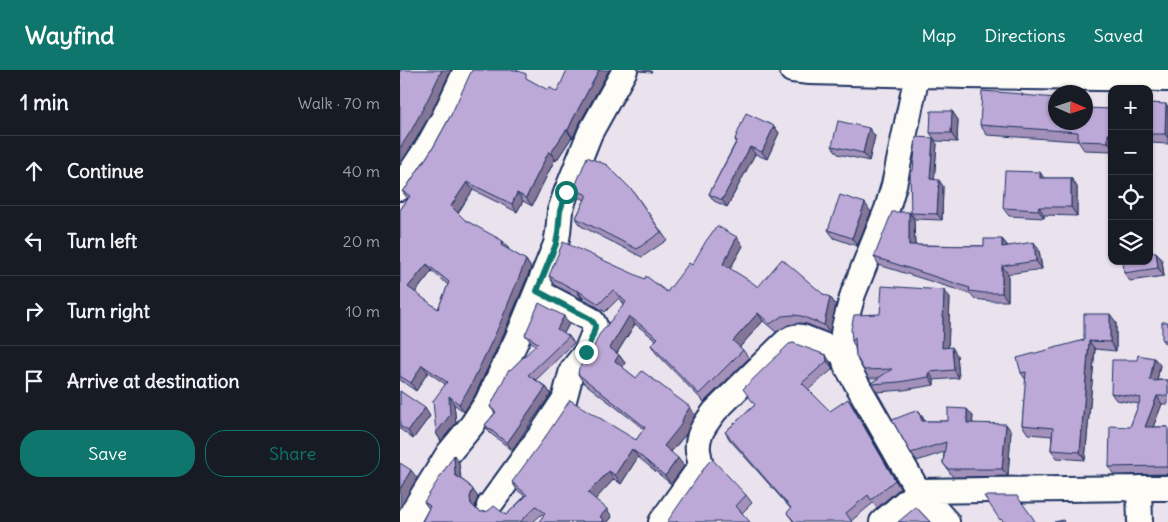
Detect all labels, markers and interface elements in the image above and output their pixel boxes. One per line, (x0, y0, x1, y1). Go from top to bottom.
text: Wayfind (25, 20, 114, 50)
text: Map (921, 24, 956, 47)
text: Directions (984, 24, 1066, 47)
text: Saved (1094, 24, 1143, 47)
north arrow (1048, 85, 1093, 130)
map controls (1108, 85, 1153, 265)
button: + (1108, 85, 1153, 130)
text: 1 min (20, 89, 69, 116)
text: Walk · 70 m (298, 93, 380, 113)
button: − (1108, 130, 1153, 175)
icon: ahead (20, 157, 48, 185)
text: Continue (67, 159, 144, 183)
text: 40 m (342, 161, 380, 181)
button: locate (1108, 175, 1153, 220)
route start (555, 181, 578, 204)
button: layers (1108, 220, 1153, 265)
icon: left (20, 227, 48, 255)
text: Turn left (67, 229, 137, 253)
text: 20 m (343, 231, 380, 251)
icon: right (20, 297, 48, 325)
text: Turn right (67, 299, 150, 323)
text: 10 m (345, 301, 380, 321)
route end (575, 341, 598, 364)
icon: arrive (20, 367, 48, 395)
text: Arrive at destination (67, 369, 240, 393)
button: Save (20, 430, 195, 477)
button: Share (205, 430, 380, 477)

